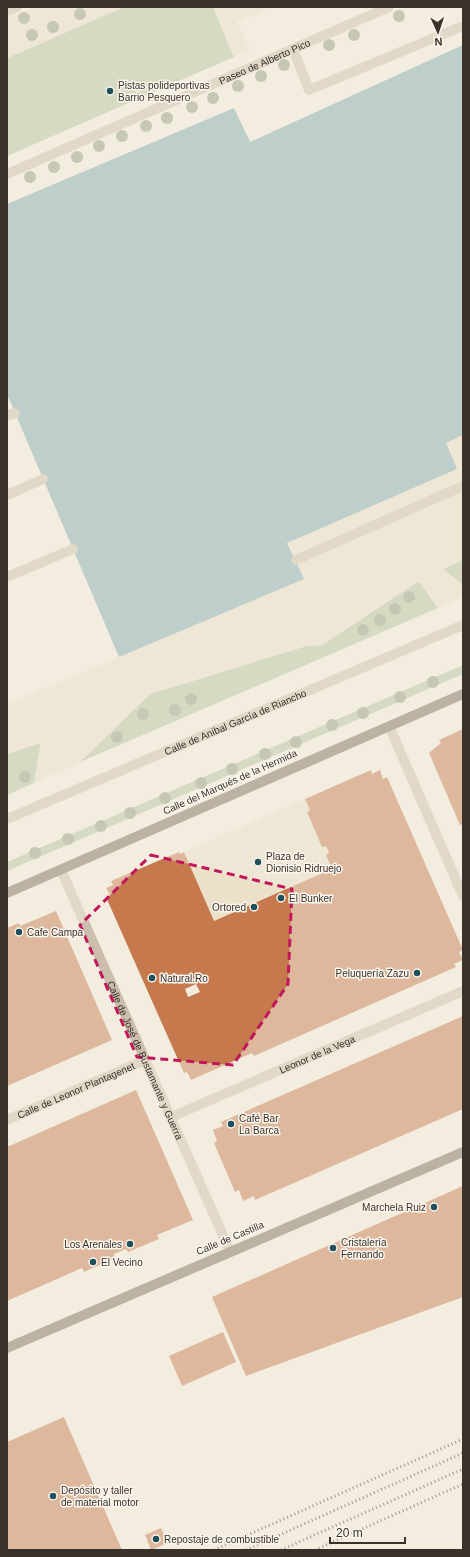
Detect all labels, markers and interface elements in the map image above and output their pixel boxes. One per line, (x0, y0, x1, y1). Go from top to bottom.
north arrow (418, 12, 458, 52)
text: N (434, 36, 443, 48)
street label: Paseo de Alberto Pico (217, 37, 312, 86)
place label: Pistas polideportivas Barrio Pesquero (118, 80, 210, 103)
marker: Pistas polideportivas Barrio Pesquero (105, 86, 115, 96)
street label: Calle de Anibal García de Riancho (163, 687, 308, 757)
street label: Calle del Marqués de la Hermida (161, 747, 299, 817)
place label: Plaza de Dionisio Ridruejo (266, 851, 342, 874)
marker: Plaza de Dionisio Ridruejo (253, 857, 263, 867)
marker: El Bunker (276, 893, 286, 903)
place label: El Bunker (289, 893, 333, 904)
place label: Ortored (212, 902, 246, 913)
marker: Ortored (249, 902, 259, 912)
marker: Cafe Campa (14, 927, 24, 937)
place label: Cafe Campa (27, 927, 84, 938)
place label: Peluquería Zazu (336, 968, 409, 979)
marker: Peluquería Zazu (412, 968, 422, 978)
marker: Natural.Ro (147, 973, 157, 983)
place label: Natural.Ro (160, 973, 208, 984)
street label: Calle de José de Bustamante y Guerra (105, 979, 186, 1142)
street label: Leonor de la Vega (278, 1033, 357, 1075)
street label: Calle de Leonor Plantagenet (15, 1060, 136, 1120)
place label: Café Bar La Barca (239, 1113, 279, 1136)
marker: Café Bar La Barca (226, 1119, 236, 1129)
place label: Marchela Ruiz (362, 1202, 426, 1213)
marker: Marchela Ruiz (429, 1202, 439, 1212)
street label: Calle de Castilla (195, 1219, 266, 1257)
place label: Cristalería Fernando (341, 1237, 387, 1260)
place label: Los Arenales (64, 1239, 122, 1250)
marker: Los Arenales (125, 1239, 135, 1249)
marker: Cristalería Fernando (328, 1243, 338, 1253)
marker: El Vecino (88, 1257, 98, 1267)
place label: El Vecino (101, 1257, 143, 1268)
place label: Depósito y taller de material motor (61, 1485, 139, 1508)
marker: Depósito y taller de material motor (48, 1491, 58, 1501)
scale bar (330, 1519, 405, 1545)
text: 20 m (336, 1526, 363, 1540)
marker: Repostaje de combustible (151, 1534, 161, 1544)
place label: Repostaje de combustible (164, 1534, 280, 1545)

